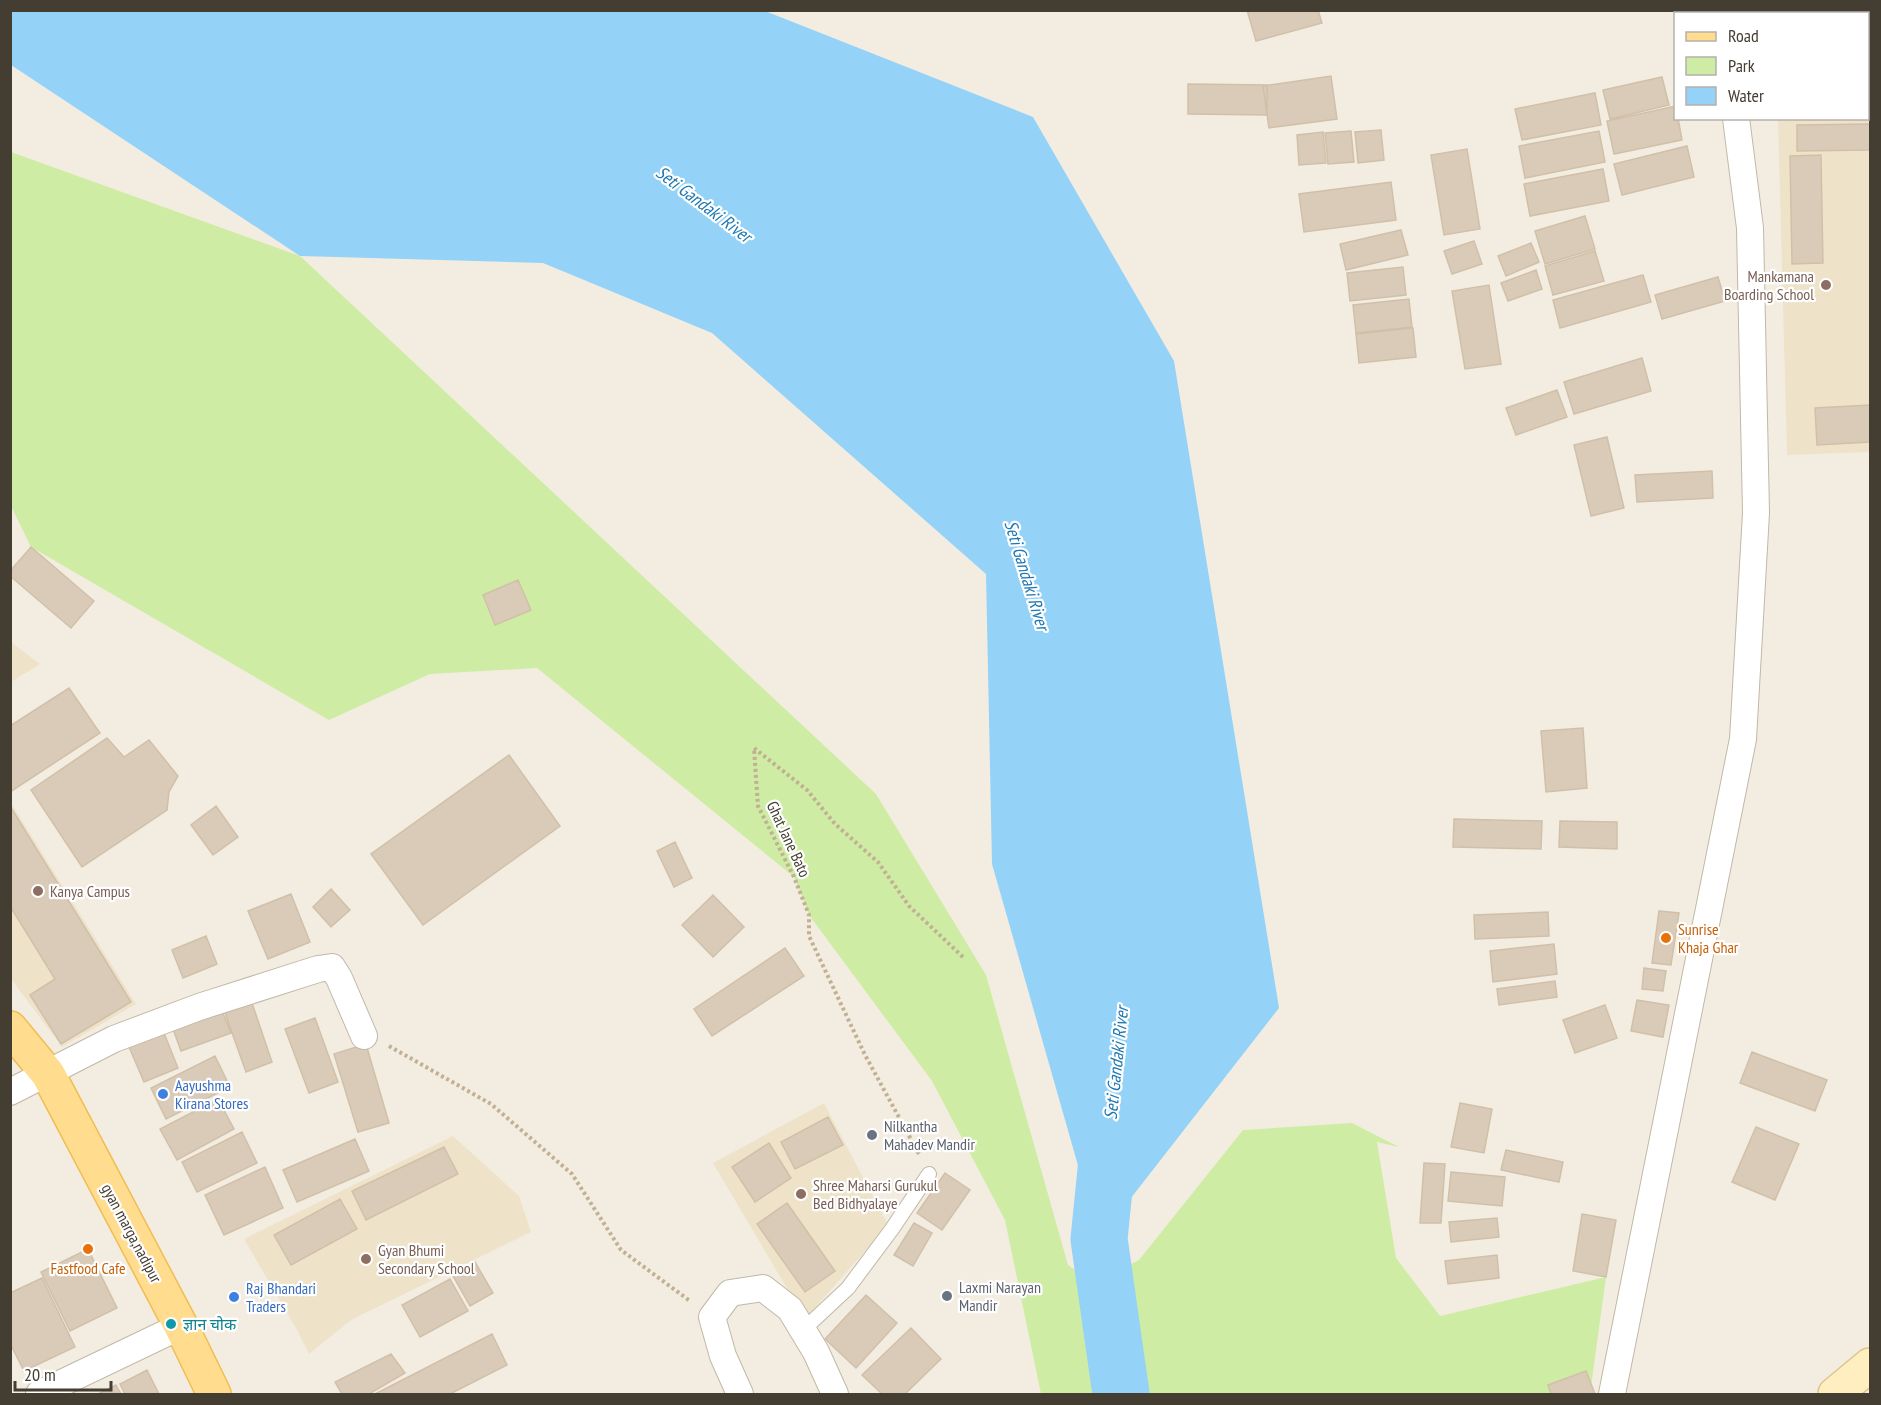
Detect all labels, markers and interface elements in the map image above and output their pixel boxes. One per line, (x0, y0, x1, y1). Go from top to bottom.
legend (1674, 12, 1869, 120)
text: Road (1728, 24, 1759, 47)
text: Park (1728, 54, 1755, 77)
text: Water (1728, 84, 1764, 107)
water label: Seti Gandaki River (652, 161, 759, 249)
place label: Mankamana Boarding School (1724, 266, 1814, 304)
marker: Mankamana Boarding School (1819, 278, 1833, 292)
water label: Seti Gandaki River (999, 517, 1055, 635)
street label: Ghat Jane Bato (763, 798, 815, 880)
place label: Kanya Campus (50, 881, 130, 901)
marker: Kanya Campus (31, 884, 45, 898)
place label: Sunrise Khaja Ghar (1678, 919, 1739, 957)
marker: Sunrise Khaja Ghar (1659, 931, 1673, 945)
water label: Seti Gandaki River (1099, 1002, 1134, 1121)
place label: Aayushma Kirana Stores (175, 1075, 248, 1113)
marker: Aayushma Kirana Stores (156, 1087, 170, 1101)
place label: Nilkantha Mahadev Mandir (884, 1116, 975, 1154)
marker: Nilkantha Mahadev Mandir (865, 1128, 879, 1142)
place label: Shree Maharsi Gurukul Bed Bidhyalaye (813, 1175, 938, 1213)
street label: gyan marga,nadipur (97, 1180, 167, 1287)
marker: Shree Maharsi Gurukul Bed Bidhyalaye (794, 1187, 808, 1201)
place label: Gyan Bhumi Secondary School (378, 1240, 475, 1278)
marker: Fastfood Cafe (81, 1242, 95, 1256)
marker: Gyan Bhumi Secondary School (359, 1252, 373, 1266)
place label: Fastfood Cafe (50, 1258, 126, 1278)
place label: Laxmi Narayan Mandir (959, 1277, 1041, 1315)
place label: Raj Bhandari Traders (246, 1278, 316, 1316)
marker: Laxmi Narayan Mandir (940, 1289, 954, 1303)
marker: Raj Bhandari Traders (227, 1290, 241, 1304)
place label: ज्ञान चोक (183, 1314, 237, 1334)
marker: ज्ञान चोक (164, 1317, 178, 1331)
scale bar (15, 1354, 111, 1392)
text: 20 m (24, 1363, 56, 1386)

